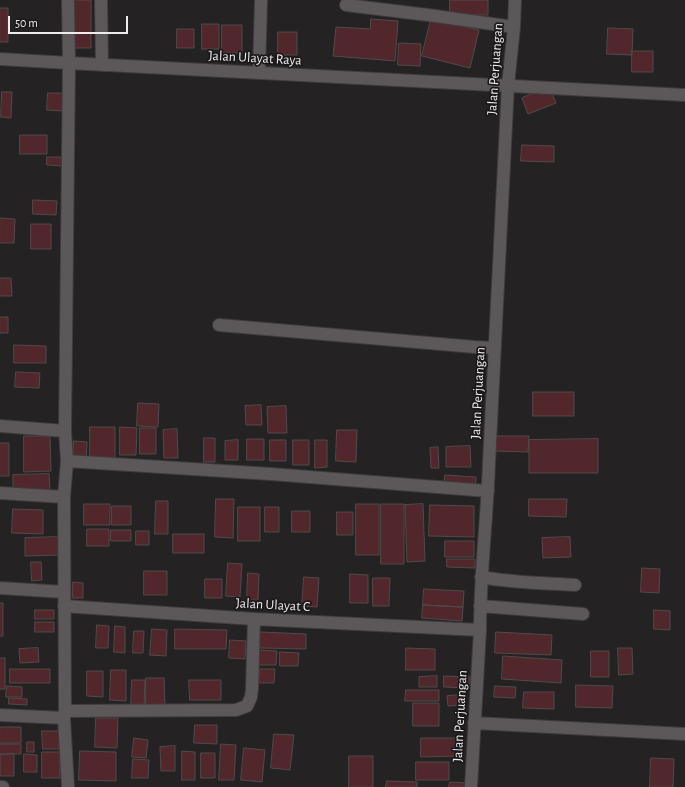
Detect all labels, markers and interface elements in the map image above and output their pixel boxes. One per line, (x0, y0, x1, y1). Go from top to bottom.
scale bar (10, 8, 130, 34)
text: 50 m (15, 17, 38, 29)
street label: Jalan Perjuangan (483, 22, 507, 116)
street label: Jalan Ulayat Raya (208, 47, 302, 69)
street label: Jalan Perjuangan (467, 347, 489, 439)
street label: Jalan Ulayat C (235, 595, 311, 615)
street label: Jalan Perjuangan (449, 670, 471, 762)

